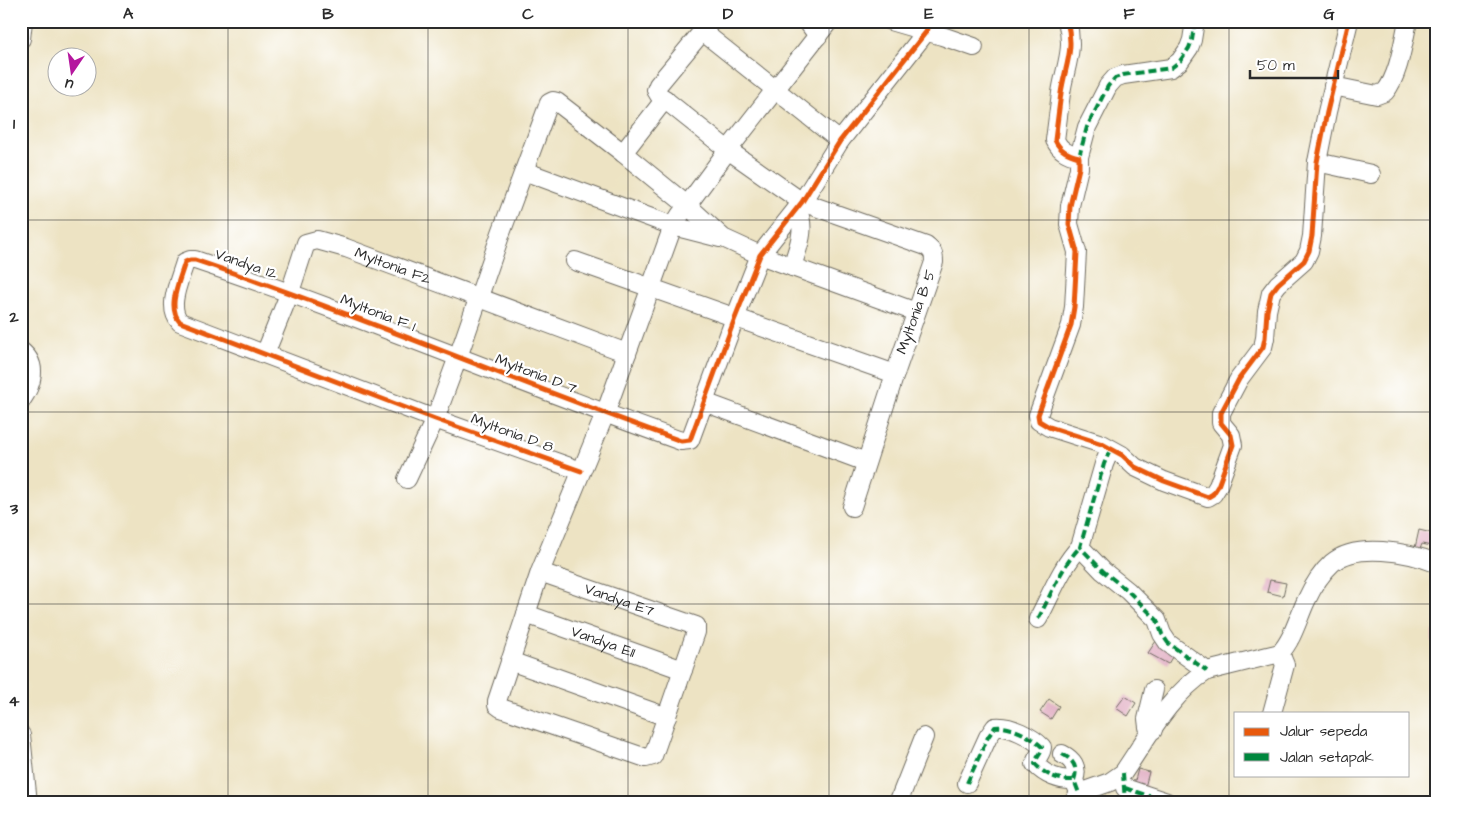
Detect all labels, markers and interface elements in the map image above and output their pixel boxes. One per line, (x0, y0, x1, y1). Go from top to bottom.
text: A (123, 3, 134, 25)
text: B (322, 3, 334, 25)
text: C (522, 3, 534, 25)
text: D (723, 3, 734, 25)
text: E (924, 3, 934, 25)
text: F (1123, 3, 1135, 25)
text: G (1323, 3, 1335, 25)
north arrow (48, 48, 98, 98)
scale bar (1250, 48, 1337, 80)
text: 50 m (1257, 55, 1295, 76)
text: U (63, 73, 75, 94)
text: 1 (13, 113, 16, 135)
street label: Myltonia F2 (352, 242, 434, 290)
street label: Vandya 12 (212, 244, 280, 286)
street label: Myltonia B 5 (891, 267, 942, 357)
street label: Myltonia F 1 (337, 289, 419, 338)
text: 2 (8, 306, 19, 328)
street label: Myltonia D 7 (492, 349, 580, 400)
street label: Myltonia D 8 (467, 408, 556, 459)
text: 3 (9, 498, 19, 520)
street label: Vandya E7 (582, 578, 657, 621)
street label: Vandya E11 (568, 620, 638, 663)
text: 4 (9, 690, 20, 712)
legend (1234, 712, 1410, 776)
text: Jalur sepeda (1280, 721, 1368, 742)
text: Jalan setapak (1280, 747, 1374, 768)

